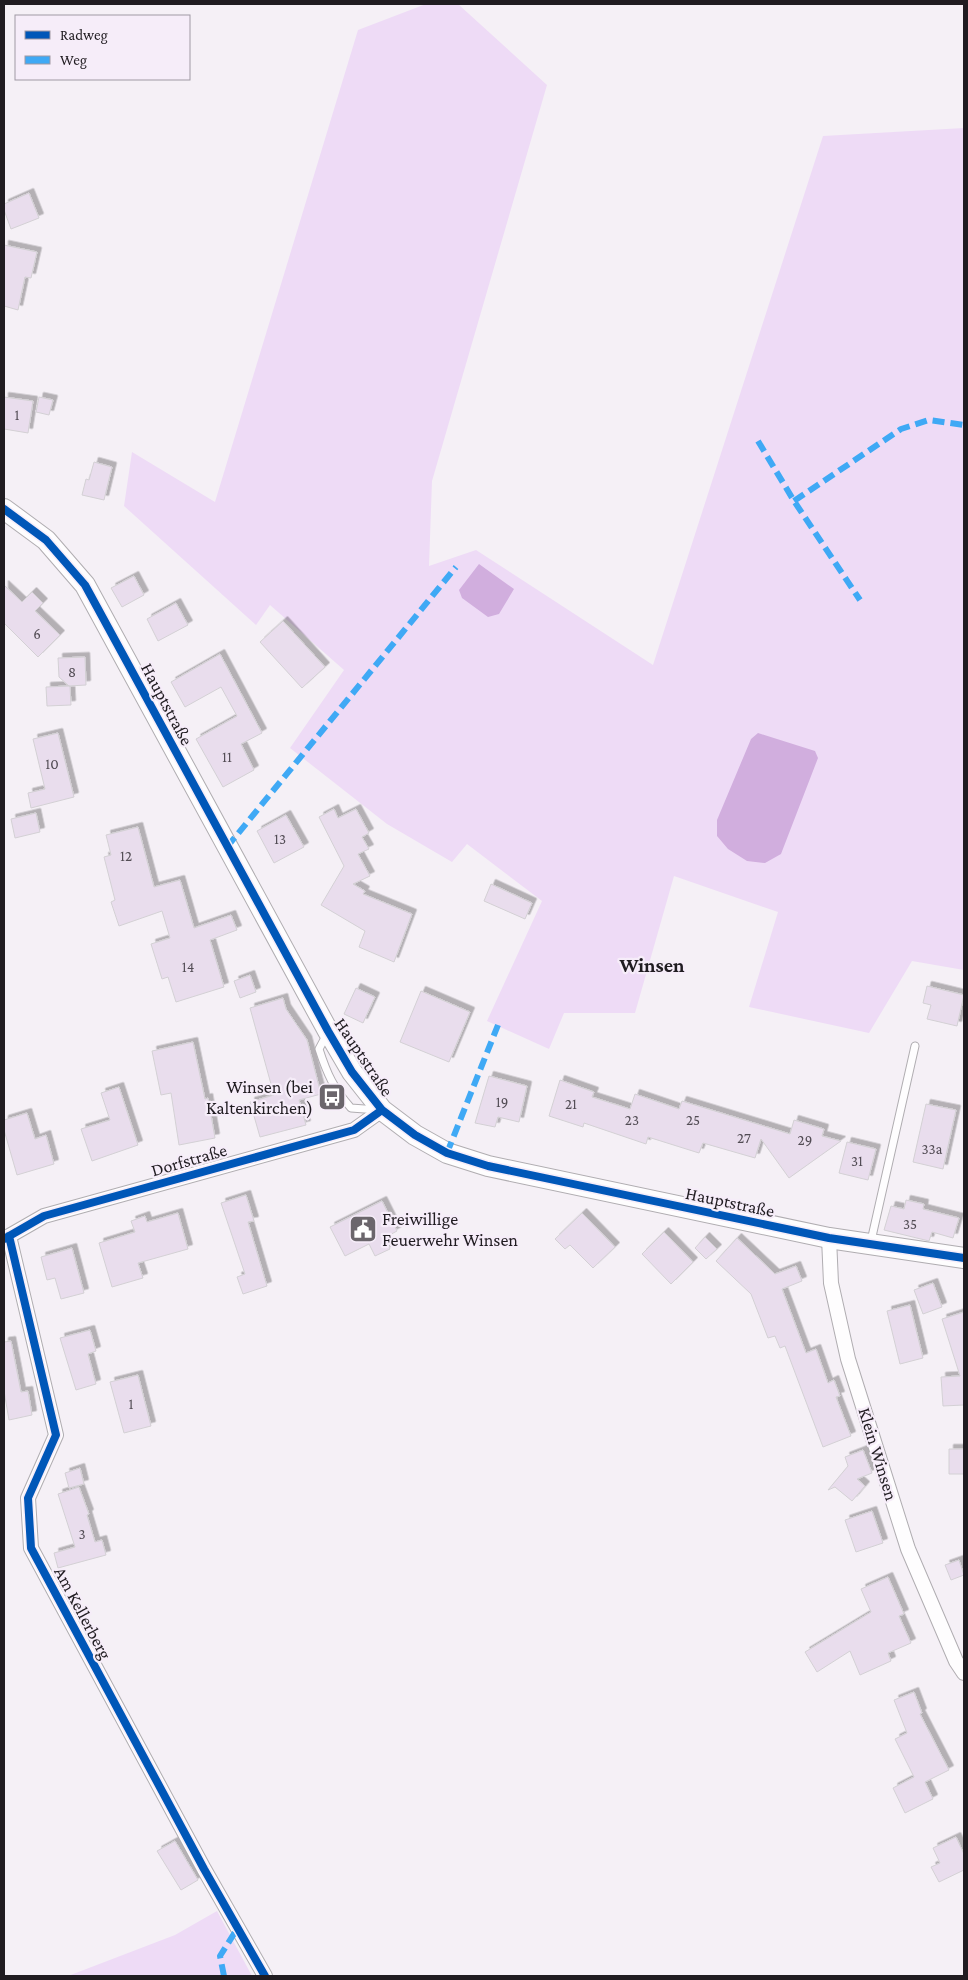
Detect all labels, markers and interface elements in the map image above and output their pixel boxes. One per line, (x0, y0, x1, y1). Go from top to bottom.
legend (15, 15, 190, 80)
text: Radweg (60, 27, 108, 44)
text: Weg (60, 52, 87, 69)
house number: 1 (15, 407, 20, 423)
house number: 6 (33, 626, 41, 642)
street label: Hauptstraße (137, 659, 197, 749)
house number: 8 (68, 664, 76, 680)
house number: 11 (222, 749, 232, 765)
house number: 10 (45, 756, 59, 772)
house number: 13 (274, 831, 286, 847)
house number: 12 (120, 848, 132, 864)
district label: Winsen (619, 954, 685, 976)
house number: 14 (182, 959, 194, 975)
street label: Hauptstraße (330, 1014, 398, 1100)
place label: Winsen (bei Kaltenkirchen) (206, 1077, 313, 1119)
bus stop icon: Winsen (bei Kaltenkirchen) (317, 1082, 347, 1112)
house number: 19 (496, 1094, 508, 1110)
house number: 21 (565, 1096, 577, 1112)
house number: 23 (625, 1112, 639, 1128)
house number: 25 (686, 1112, 700, 1128)
house number: 27 (737, 1130, 751, 1146)
house number: 29 (798, 1132, 812, 1148)
street label: Dorfstraße (149, 1140, 229, 1180)
house number: 33a (921, 1141, 943, 1157)
house number: 31 (851, 1153, 863, 1169)
street label: Hauptstraße (684, 1183, 776, 1221)
place label: Freiwillige Feuerwehr Winsen (382, 1209, 518, 1250)
public building icon: Freiwillige Feuerwehr Winsen (348, 1214, 378, 1244)
house number: 35 (903, 1216, 917, 1232)
house number: 1 (129, 1396, 134, 1412)
street label: Klein Winsen (854, 1405, 902, 1503)
house number: 3 (78, 1526, 86, 1542)
street label: Am Kellerberg (50, 1563, 116, 1663)

